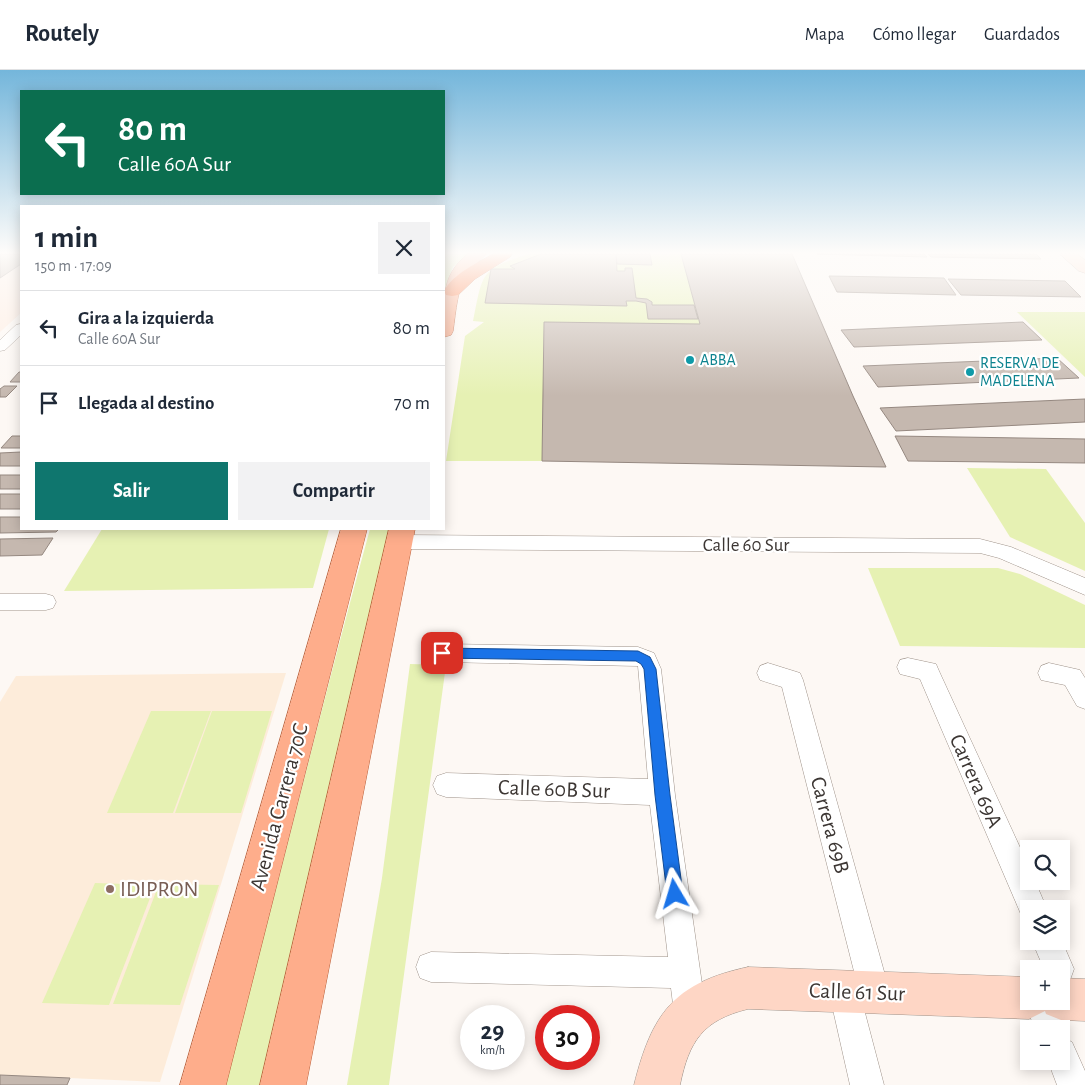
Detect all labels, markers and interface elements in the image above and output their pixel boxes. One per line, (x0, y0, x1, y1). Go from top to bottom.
text: Routely (25, 22, 99, 46)
text: Mapa (805, 26, 845, 44)
text: Cómo llegar (873, 26, 956, 44)
text: Guardados (984, 26, 1060, 44)
icon: left (35, 110, 100, 175)
text: 80 m (118, 112, 187, 147)
text: Calle 60A Sur (118, 153, 231, 175)
button: close (378, 222, 430, 274)
text: 1 min (35, 223, 98, 253)
text: 150 m · 17:09 (35, 258, 112, 274)
text: Gira a la izquierda (78, 309, 214, 328)
icon: left (35, 314, 63, 342)
text: 80 m (393, 319, 430, 338)
text: Calle 60A Sur (78, 331, 160, 347)
place label: ABBA (700, 352, 736, 368)
marker: ABBA (684, 354, 696, 366)
place label: RESERVA DE MADELENA (980, 355, 1059, 389)
marker: RESERVA DE MADELENA (964, 366, 976, 378)
icon: arrive (35, 389, 63, 417)
text: Llegada al destino (78, 394, 215, 413)
text: 70 m (394, 394, 430, 413)
button: Salir (35, 462, 228, 520)
button: Compartir (238, 462, 430, 520)
street label: Calle 60 Sur (703, 536, 789, 555)
pin (421, 632, 463, 674)
icon: arrive (428, 639, 456, 667)
street label: Avenida Carrera 70C (246, 721, 312, 893)
street label: Carrera 69A (946, 731, 1006, 831)
street label: Carrera 69B (807, 774, 853, 876)
street label: Calle 60B Sur (498, 776, 610, 802)
map controls (1020, 840, 1070, 1070)
button: search (1020, 840, 1070, 890)
position arrow (648, 867, 700, 919)
place label: IDIPRON (120, 878, 198, 900)
marker: IDIPRON (104, 883, 116, 895)
button: layers (1020, 900, 1070, 950)
button: + (1020, 960, 1070, 1010)
street label: Calle 61 Sur (809, 979, 905, 1005)
speed limit sign: 30 (535, 1005, 600, 1070)
text: 29 (481, 1019, 504, 1044)
button: − (1020, 1020, 1070, 1070)
text: km/h (480, 1044, 505, 1056)

